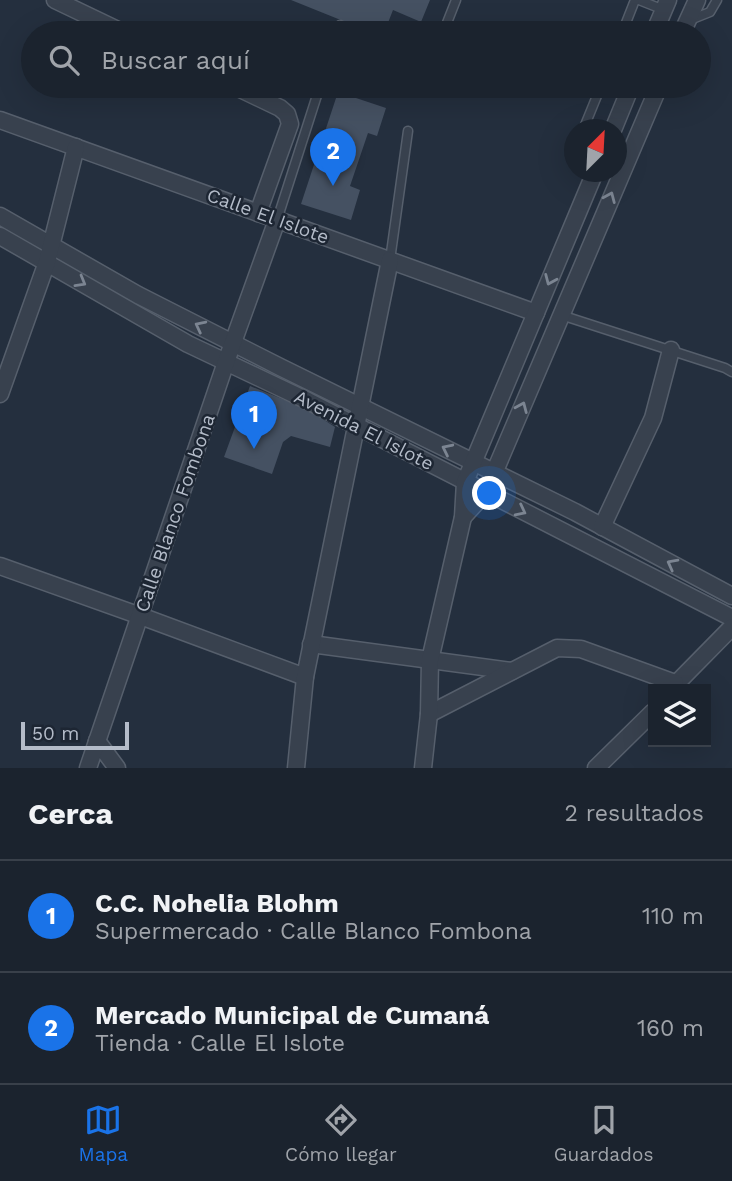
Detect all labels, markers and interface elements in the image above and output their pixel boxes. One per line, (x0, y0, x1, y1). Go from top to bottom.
search box (21, 21, 711, 98)
icon: search (45, 41, 83, 79)
text: Buscar aquí (101, 45, 250, 75)
north arrow (564, 119, 627, 182)
pin: 2 (310, 128, 356, 186)
street label: Calle El Islote (204, 183, 332, 249)
one-way arrow (602, 192, 616, 204)
one-way arrow (544, 272, 558, 285)
one-way arrow (73, 274, 86, 287)
one-way arrow (195, 321, 207, 335)
street label: Avenida El Islote (290, 385, 438, 475)
pin: 1 (231, 391, 277, 449)
one-way arrow (514, 402, 528, 414)
street label: Calle Blanco Fombona (130, 411, 220, 615)
one-way arrow (442, 444, 454, 458)
your location (472, 476, 506, 510)
one-way arrow (514, 503, 526, 516)
one-way arrow (666, 559, 679, 572)
map controls (648, 684, 711, 747)
button: layers (648, 684, 711, 747)
scale bar (21, 719, 130, 751)
text: 50 m (32, 722, 79, 745)
text: Cerca (28, 796, 113, 831)
text: 2 resultados (565, 800, 704, 827)
text: C.C. Nohelia Blohm (95, 888, 339, 918)
text: 1 (46, 903, 56, 930)
text: 110 m (642, 903, 704, 930)
text: Supermercado · Calle Blanco Fombona (95, 918, 532, 945)
text: Mercado Municipal de Cumaná (95, 1000, 489, 1030)
text: 2 (44, 1015, 58, 1042)
text: 160 m (637, 1015, 704, 1042)
text: Tienda · Calle El Islote (95, 1030, 345, 1057)
tab: Mapa (79, 1101, 128, 1166)
tab: Cómo llegar (285, 1101, 397, 1166)
tab: Guardados (554, 1101, 653, 1166)

